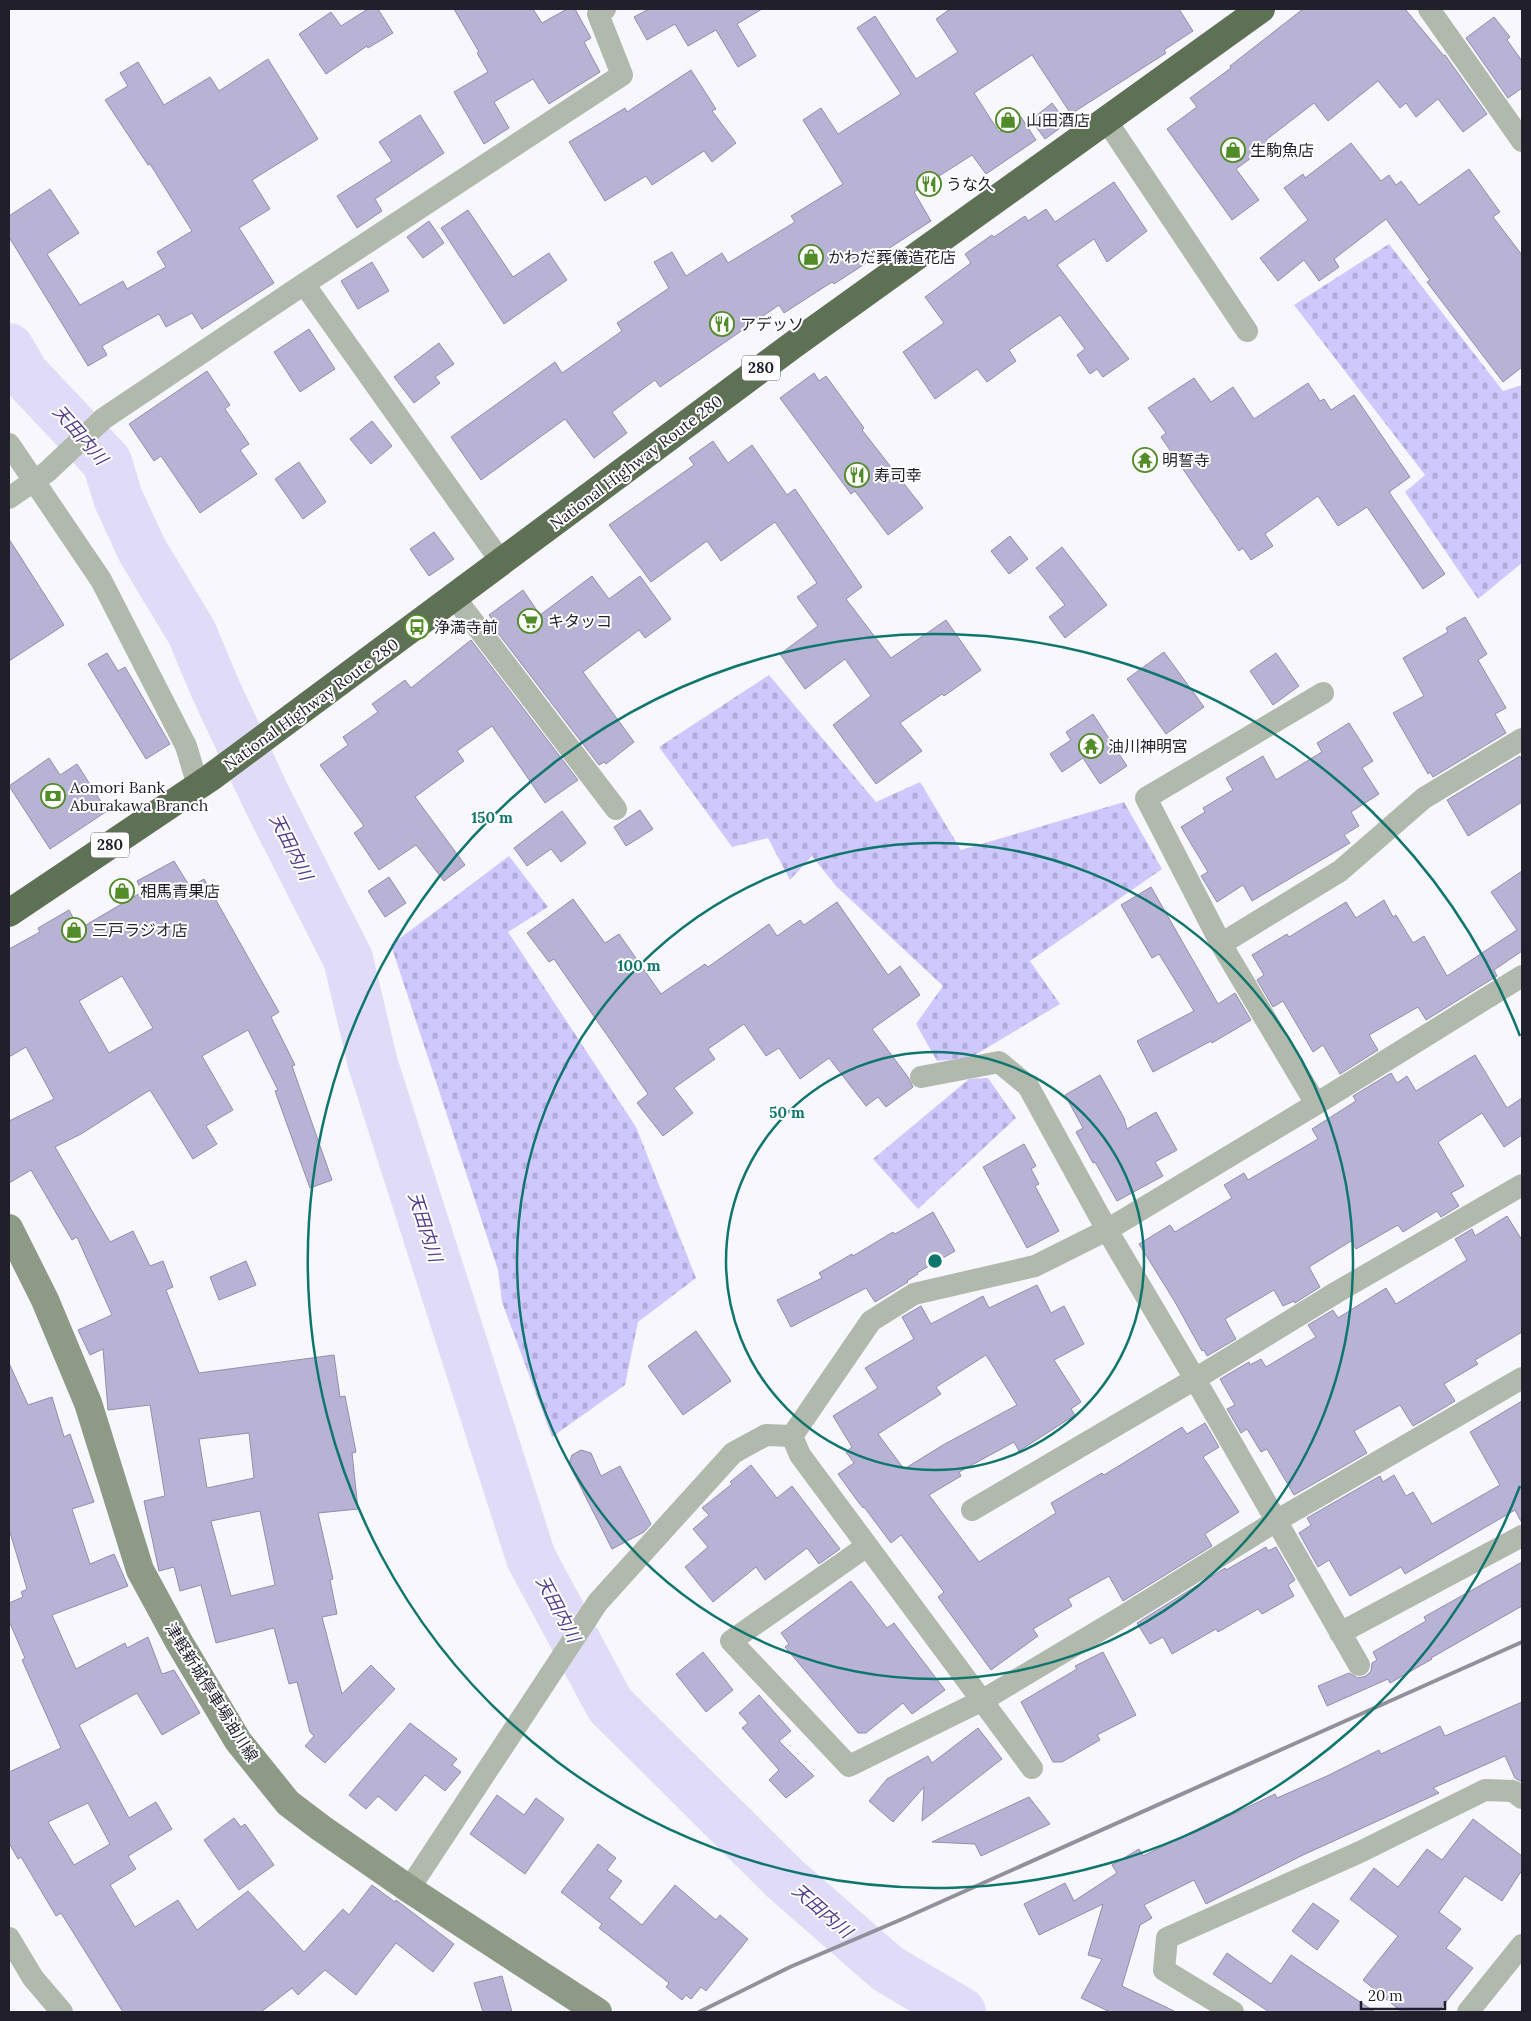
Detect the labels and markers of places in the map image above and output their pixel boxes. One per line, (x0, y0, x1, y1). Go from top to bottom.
shop icon: 山田酒店 (995, 107, 1021, 133)
place label: 山田酒店 (1026, 110, 1090, 130)
shop icon: 生駒魚店 (1220, 137, 1246, 163)
place label: 生駒魚店 (1250, 140, 1314, 160)
restaurant icon: うな久 (916, 171, 942, 197)
place label: うな久 (946, 174, 994, 194)
shop icon: かわだ葬儀造花店 (798, 244, 824, 270)
place label: かわだ葬儀造花店 (828, 247, 956, 267)
restaurant icon: アデッソ (709, 311, 735, 337)
place label: アデッソ (740, 314, 804, 334)
temple icon: 明誓寺 (1132, 447, 1158, 473)
place label: 明誓寺 (1162, 450, 1210, 470)
restaurant icon: 寿司幸 (844, 462, 870, 488)
place label: 寿司幸 (874, 465, 922, 485)
supermarket icon: キタッコ (517, 608, 543, 634)
place label: キタッコ (548, 611, 612, 631)
bus stop icon: 浄満寺前 (404, 614, 430, 640)
place label: 浄満寺前 (434, 617, 498, 637)
temple icon: 油川神明宮 (1078, 733, 1104, 759)
place label: 油川神明宮 (1108, 736, 1188, 756)
place label: Aomori Bank Aburakawa Branch (69, 777, 209, 815)
bank icon: Aomori Bank Aburakawa Branch (40, 783, 66, 809)
shop icon: 相馬青果店 (109, 878, 135, 904)
place label: 相馬青果店 (140, 881, 220, 901)
shop icon: 三戸ラジオ店 (61, 917, 87, 943)
place label: 三戸ラジオ店 (92, 920, 188, 940)
centre of rings (926, 1252, 944, 1270)

